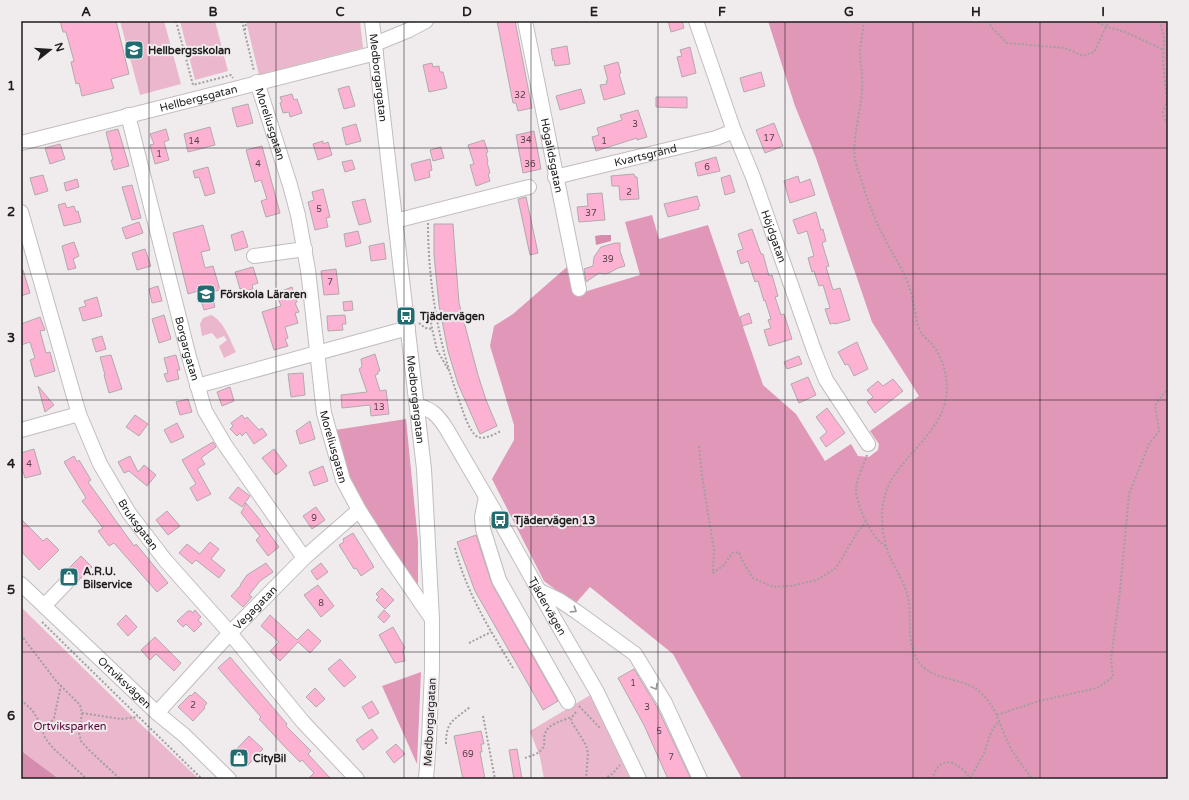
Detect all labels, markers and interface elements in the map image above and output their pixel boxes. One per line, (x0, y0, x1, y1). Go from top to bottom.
text: A (81, 4, 91, 20)
text: B (208, 4, 218, 20)
text: C (335, 4, 345, 20)
text: D (462, 4, 472, 20)
text: E (590, 4, 598, 20)
text: F (718, 4, 726, 20)
text: G (844, 4, 854, 20)
text: H (971, 4, 981, 20)
text: I (1101, 4, 1105, 20)
north arrow (30, 30, 70, 70)
street label: Medborgargatan (367, 33, 390, 122)
school or university icon: Hellbergsskolan (123, 39, 145, 61)
text: N (52, 41, 67, 53)
place label: Hellbergsskolan (148, 44, 231, 58)
text: 1 (7, 78, 15, 94)
street label: Hellbergsgatan (158, 82, 239, 114)
street label: Moreliusgatan (253, 86, 288, 162)
house number: 32 (514, 90, 526, 101)
street label: Högalidsgatan (538, 117, 566, 194)
house number: 3 (632, 119, 638, 130)
house number: 17 (763, 133, 775, 144)
house number: 34 (520, 135, 532, 146)
house number: 14 (188, 136, 200, 147)
house number: 1 (601, 136, 607, 147)
street label: Kvartsgränd (613, 141, 678, 169)
house number: 1 (156, 149, 162, 160)
house number: 4 (255, 159, 261, 170)
house number: 36 (524, 159, 536, 170)
house number: 6 (704, 162, 710, 173)
house number: 2 (626, 187, 632, 198)
text: 2 (7, 204, 15, 220)
house number: 5 (316, 204, 322, 215)
house number: 37 (585, 208, 597, 219)
street label: Höjdgatan (759, 208, 789, 264)
house number: 39 (602, 254, 614, 265)
house number: 7 (327, 277, 333, 288)
school or university icon: Förskola Läraren (195, 283, 217, 305)
place label: Förskola Läraren (220, 288, 307, 301)
bus stop icon: Tjädervägen (395, 305, 417, 327)
place label: Tjädervägen (419, 310, 485, 324)
street label: Borgargatan (173, 315, 202, 382)
text: 3 (7, 330, 15, 346)
street label: Medborgargatan (404, 355, 427, 444)
house number: 13 (373, 402, 385, 413)
street label: Moreliusgatan (317, 409, 350, 485)
text: 4 (7, 456, 16, 472)
house number: 4 (26, 459, 32, 470)
street label: Bruksgatan (116, 497, 161, 552)
bus stop icon: Tjädervägen 13 (489, 509, 511, 531)
house number: 9 (311, 513, 317, 524)
place label: Tjädervägen 13 (513, 514, 596, 528)
place label: A.R.U. Bilservice (83, 565, 133, 591)
shop icon: A.R.U. Bilservice (58, 566, 80, 588)
street label: Tjädervägen (526, 575, 569, 638)
text: 5 (7, 582, 15, 598)
street label: Vegagatan (231, 583, 280, 632)
house number: 8 (318, 598, 324, 609)
one-way arrow (570, 605, 577, 612)
street label: Ortviksvägen (95, 654, 154, 711)
street label: Medborgargatan (421, 677, 439, 767)
house number: 1 (630, 678, 636, 689)
one-way arrow (651, 683, 658, 690)
house number: 2 (190, 700, 196, 711)
house number: 3 (644, 702, 650, 713)
text: 6 (7, 708, 15, 724)
park label: Ortviksparken (33, 720, 107, 733)
house number: 5 (656, 726, 662, 737)
shop icon: CityBil (228, 747, 250, 769)
house number: 69 (462, 749, 474, 760)
place label: CityBil (253, 752, 287, 766)
house number: 7 (668, 752, 674, 763)

